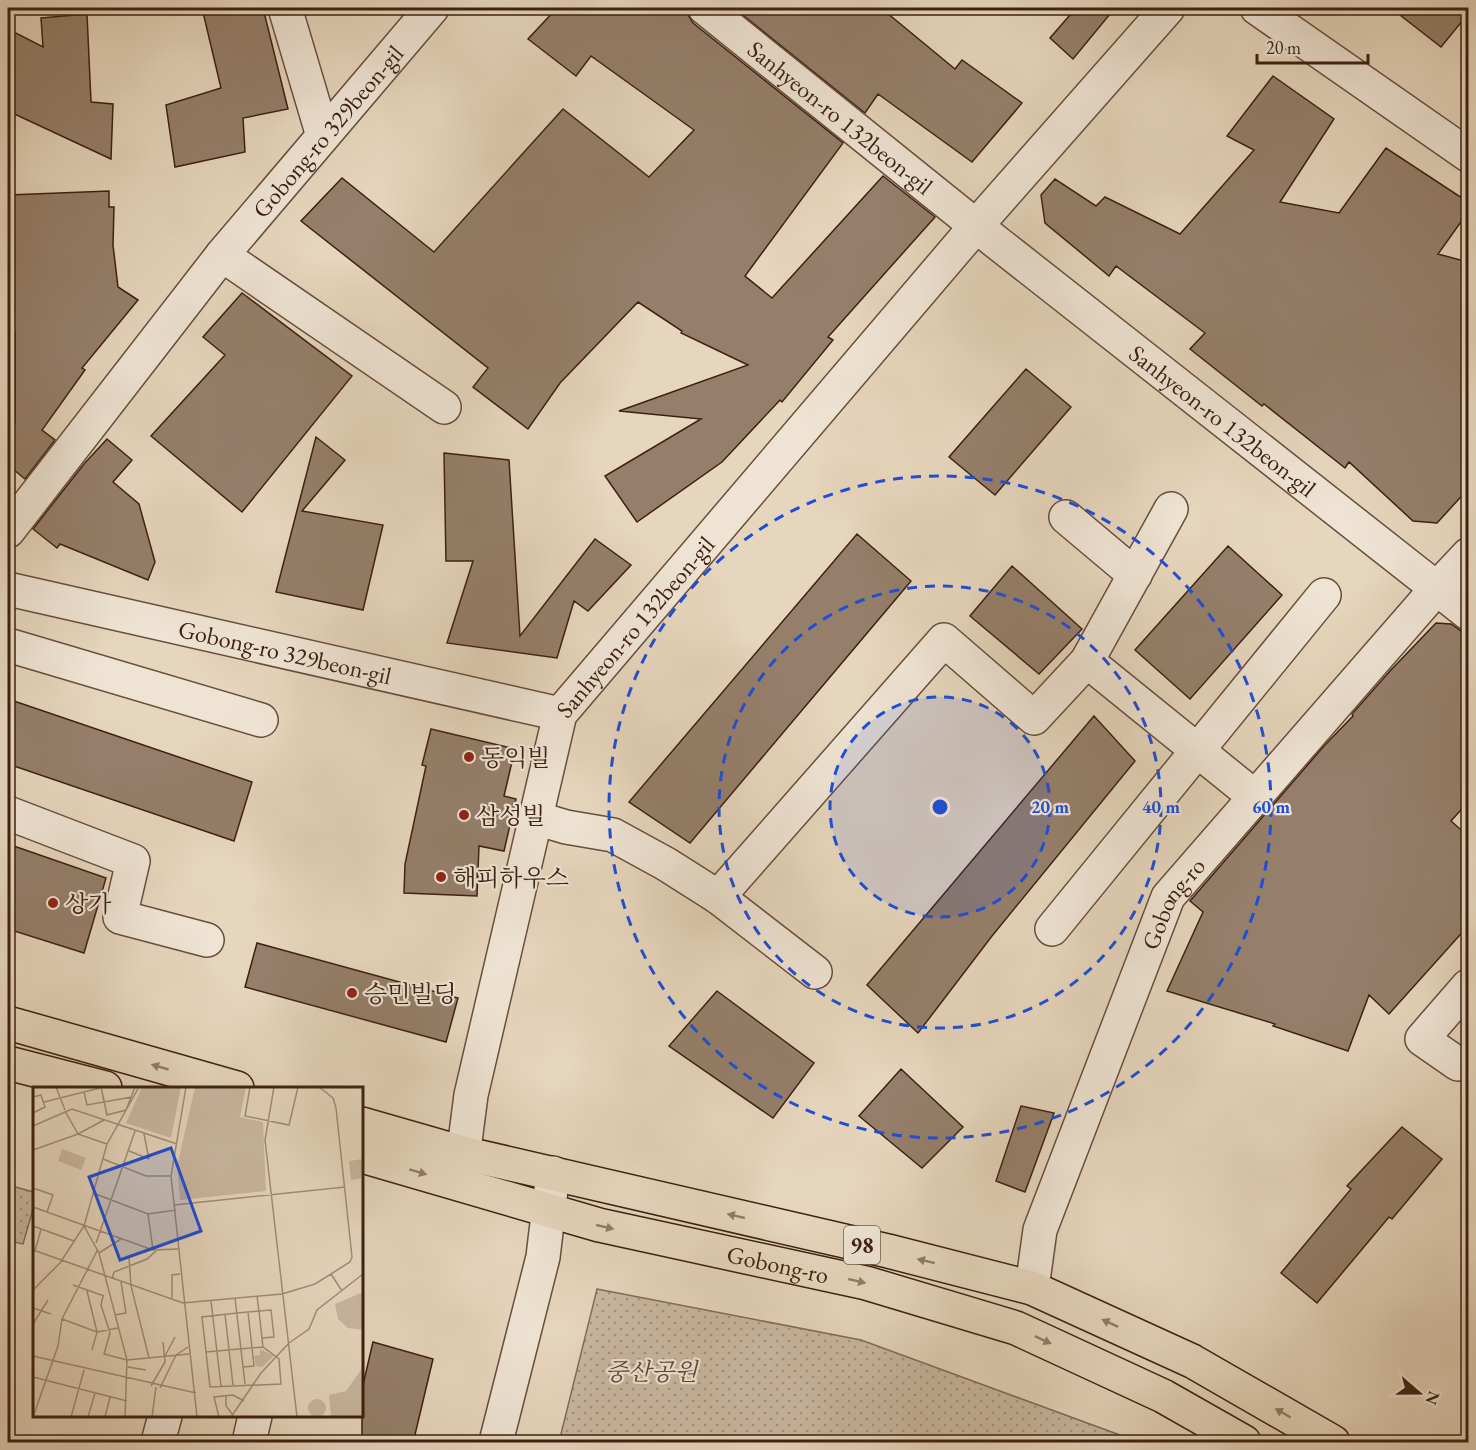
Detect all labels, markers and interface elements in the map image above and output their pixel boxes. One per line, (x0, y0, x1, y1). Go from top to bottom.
scale bar (1257, 27, 1368, 65)
street label: Sanhyeon-ro 132beon-gil (742, 33, 940, 201)
text: 20 m (1266, 36, 1301, 59)
street label: Gobong-ro 329beon-gil (245, 38, 410, 224)
street label: Sanhyeon-ro 132beon-gil (1123, 337, 1323, 503)
street label: Sanhyeon-ro 132beon-gil (549, 529, 721, 724)
street label: Gobong-ro 329beon-gil (176, 613, 395, 691)
place label: 동익빌 (481, 742, 551, 773)
marker: 동익빌 (462, 750, 476, 764)
text: 20 m (1031, 795, 1069, 818)
text: 40 m (1142, 795, 1180, 818)
text: 60 m (1252, 795, 1290, 818)
centre of rings (930, 797, 950, 817)
place label: 삼성빌 (476, 800, 546, 831)
marker: 삼성빌 (457, 808, 471, 822)
street label: Gobong-ro (1134, 850, 1212, 954)
place label: 해피하우스 (453, 862, 569, 893)
marker: 해피하우스 (434, 870, 448, 884)
place label: 상가 (65, 888, 111, 919)
marker: 상가 (46, 896, 60, 910)
place label: 승민빌딩 (364, 978, 457, 1009)
marker: 승민빌딩 (345, 986, 359, 1000)
one-way arrow (151, 1061, 169, 1071)
inset map (33, 1087, 363, 1417)
one-way arrow (409, 1168, 427, 1177)
one-way arrow (727, 1211, 746, 1220)
one-way arrow (596, 1222, 614, 1232)
road number: 98 (844, 1226, 880, 1264)
street label: Gobong-ro (724, 1238, 832, 1290)
one-way arrow (917, 1255, 935, 1265)
one-way arrow (848, 1277, 866, 1287)
one-way arrow (1101, 1319, 1118, 1328)
one-way arrow (1034, 1336, 1051, 1345)
park label: 중산공원 (605, 1356, 699, 1387)
north arrow (1389, 1363, 1449, 1423)
text: N (1421, 1388, 1445, 1408)
one-way arrow (1275, 1408, 1291, 1419)

